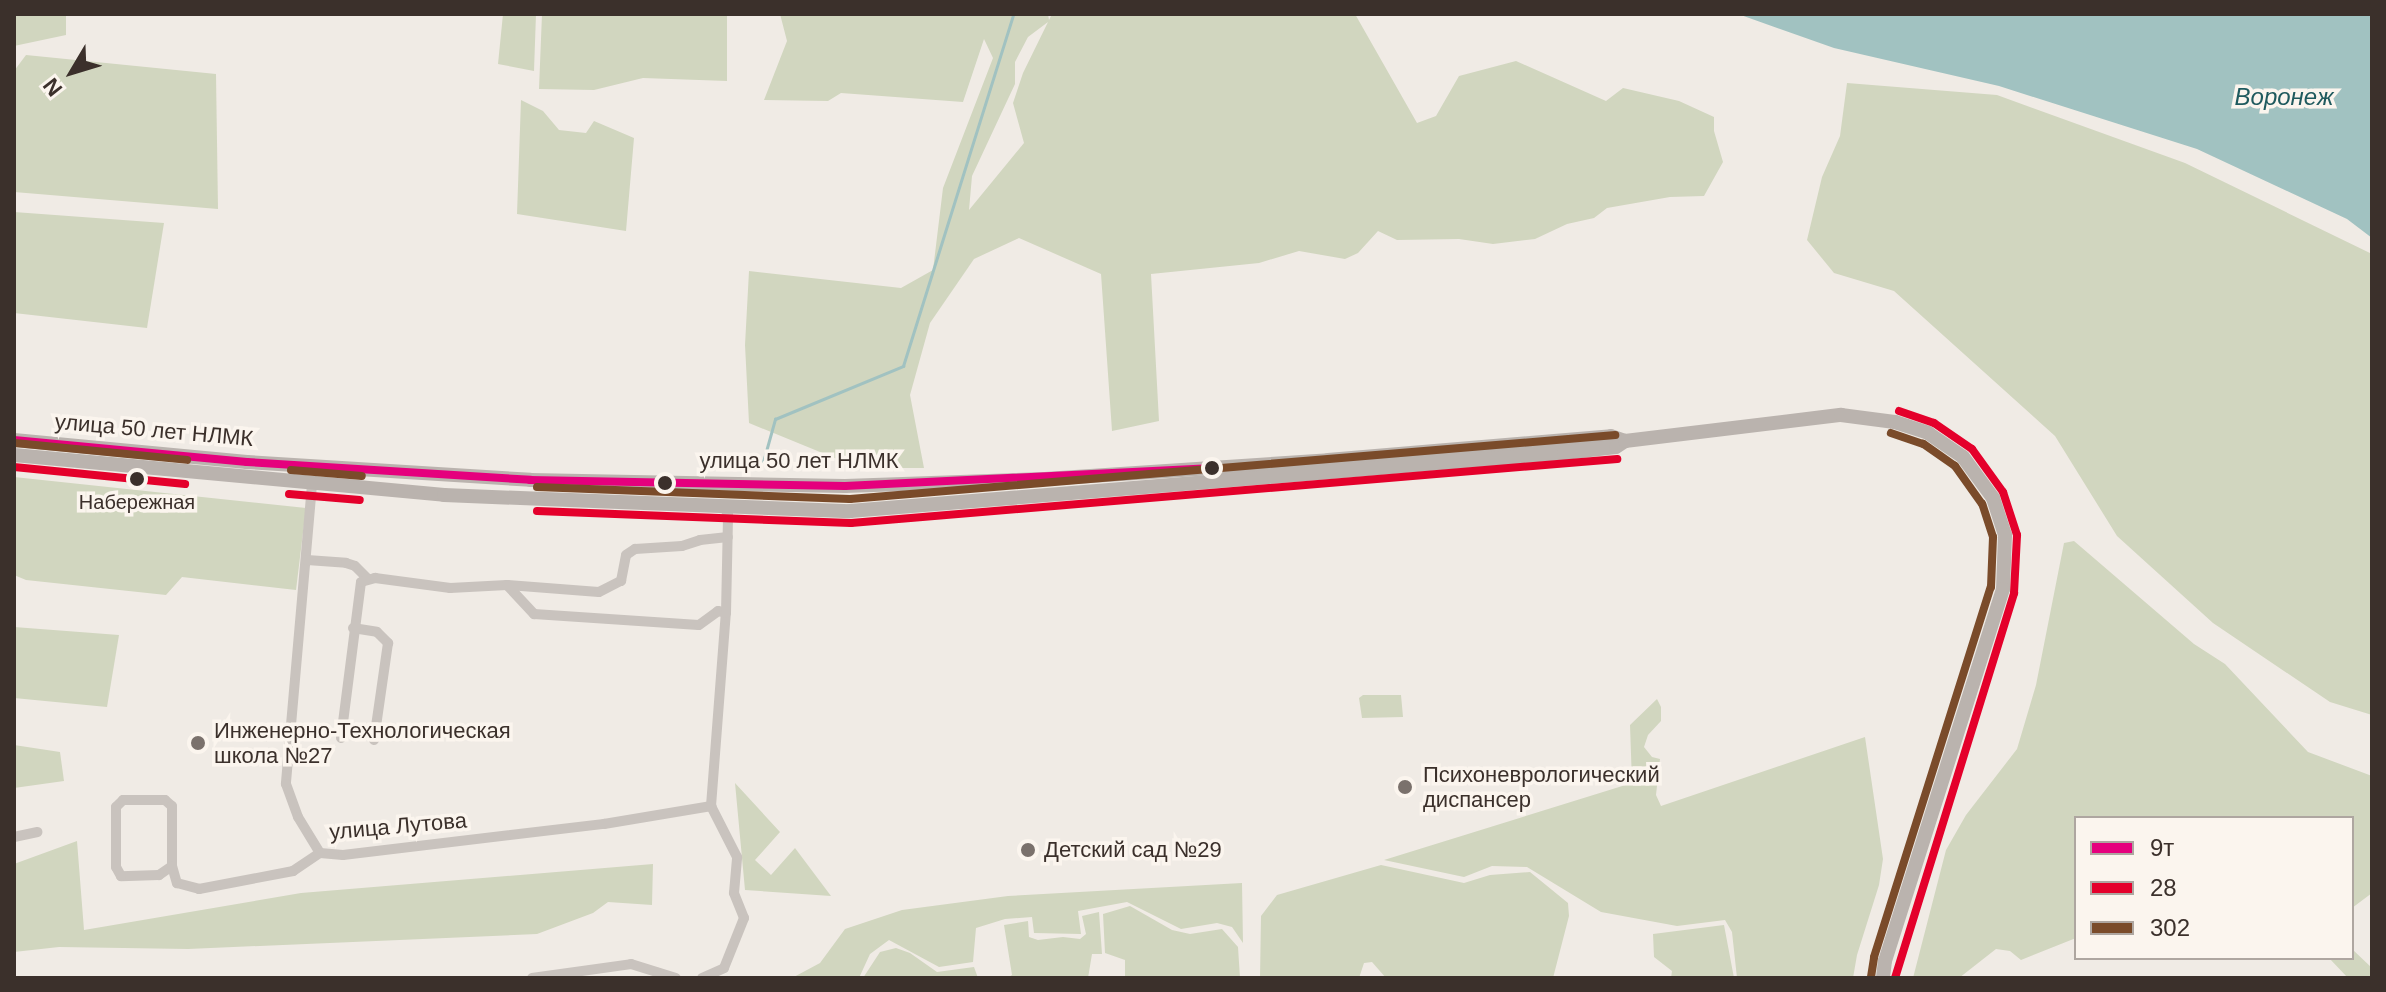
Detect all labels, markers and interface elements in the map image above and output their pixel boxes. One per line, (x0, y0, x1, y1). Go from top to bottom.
north arrow (32, 32, 112, 112)
text: N (38, 73, 67, 101)
water label: Воронеж (2235, 83, 2333, 111)
street label: улица 50 лет НЛМК (54, 408, 254, 452)
street label: улица 50 лет НЛМК (699, 448, 899, 474)
unlabelled marker (1204, 460, 1220, 476)
marker: Набережная (129, 471, 145, 487)
unlabelled marker (657, 475, 673, 491)
place label: Набережная (79, 490, 195, 514)
place label: Инженерно-Технологическая школа №27 (214, 717, 511, 768)
marker: Инженерно-Технологическая школа №27 (189, 734, 207, 752)
place label: Психоневрологический диспансер (1423, 761, 1660, 812)
marker: Психоневрологический диспансер (1394, 776, 1416, 798)
street label: улица Лутова (328, 807, 468, 845)
legend (2074, 816, 2354, 960)
text: 9т (2150, 834, 2174, 861)
place label: Детский сад №29 (1044, 837, 1222, 863)
marker: Детский сад №29 (1019, 841, 1037, 859)
text: 28 (2150, 874, 2177, 901)
text: 302 (2150, 914, 2190, 941)

